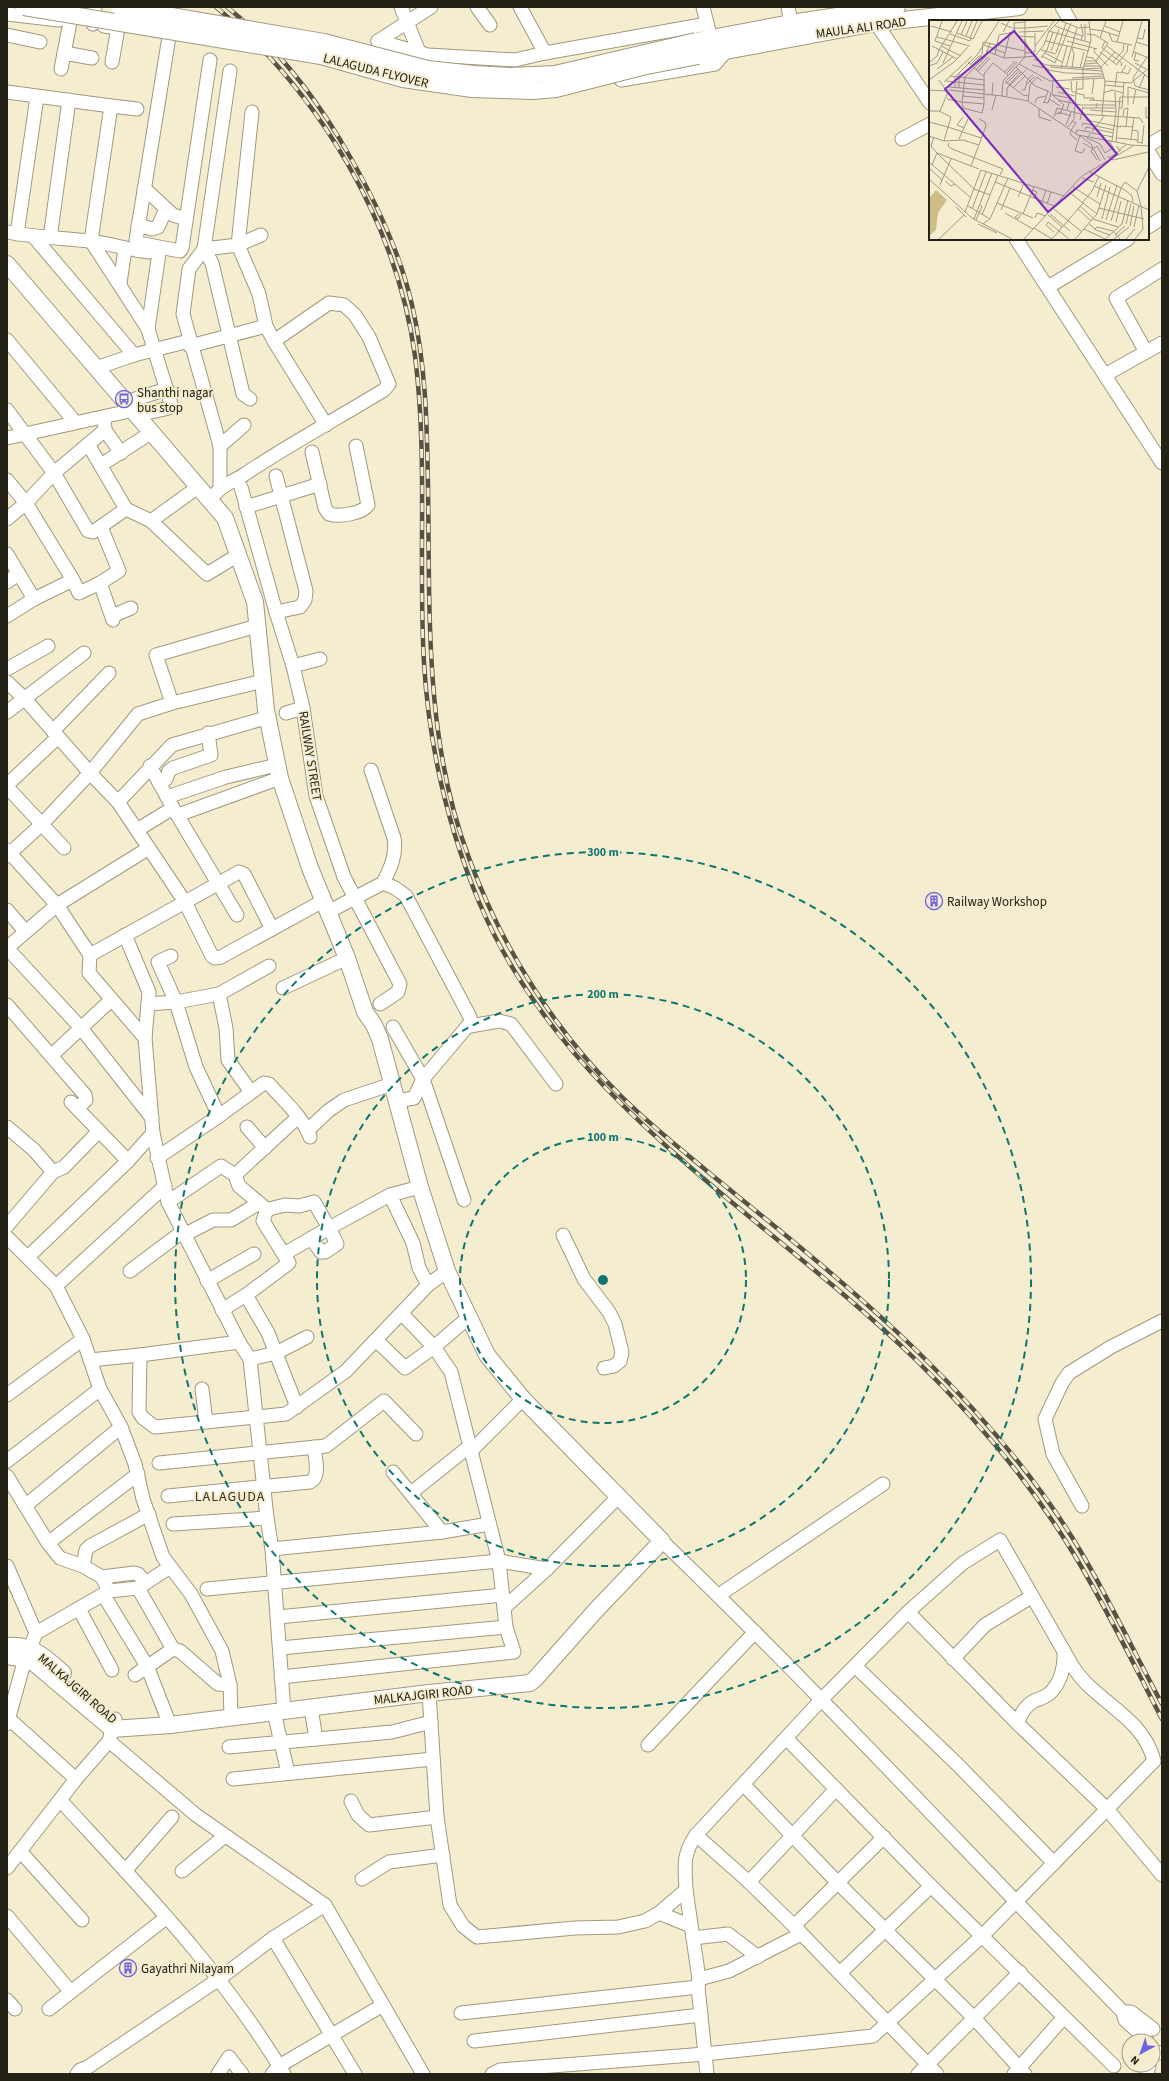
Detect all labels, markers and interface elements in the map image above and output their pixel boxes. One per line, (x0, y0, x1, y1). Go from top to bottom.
street label: MAULA ALI ROAD (815, 13, 907, 43)
inset map (929, 20, 1149, 240)
street label: LALAGUDA FLYOVER (321, 49, 431, 93)
place label: Shanthi nagar bus stop (137, 384, 213, 417)
bus stop icon: Shanthi nagar bus stop (114, 389, 134, 409)
street label: RAILWAY STREET (294, 710, 326, 803)
text: 300 m (587, 844, 619, 861)
building icon: Railway Workshop (924, 891, 944, 911)
place label: Railway Workshop (947, 893, 1047, 911)
text: 200 m (587, 986, 619, 1003)
text: 100 m (587, 1129, 619, 1146)
centre of rings (596, 1273, 610, 1287)
district label: LALAGUDA (195, 1487, 265, 1507)
street label: MALKAJGIRI ROAD (34, 1649, 121, 1728)
street label: MALKAJGIRI ROAD (373, 1681, 473, 1709)
building icon: Gayathri Nilayam (118, 1958, 138, 1978)
place label: Gayathri Nilayam (141, 1960, 234, 1978)
north arrow (1121, 2033, 1161, 2073)
text: N (1127, 2052, 1143, 2068)

